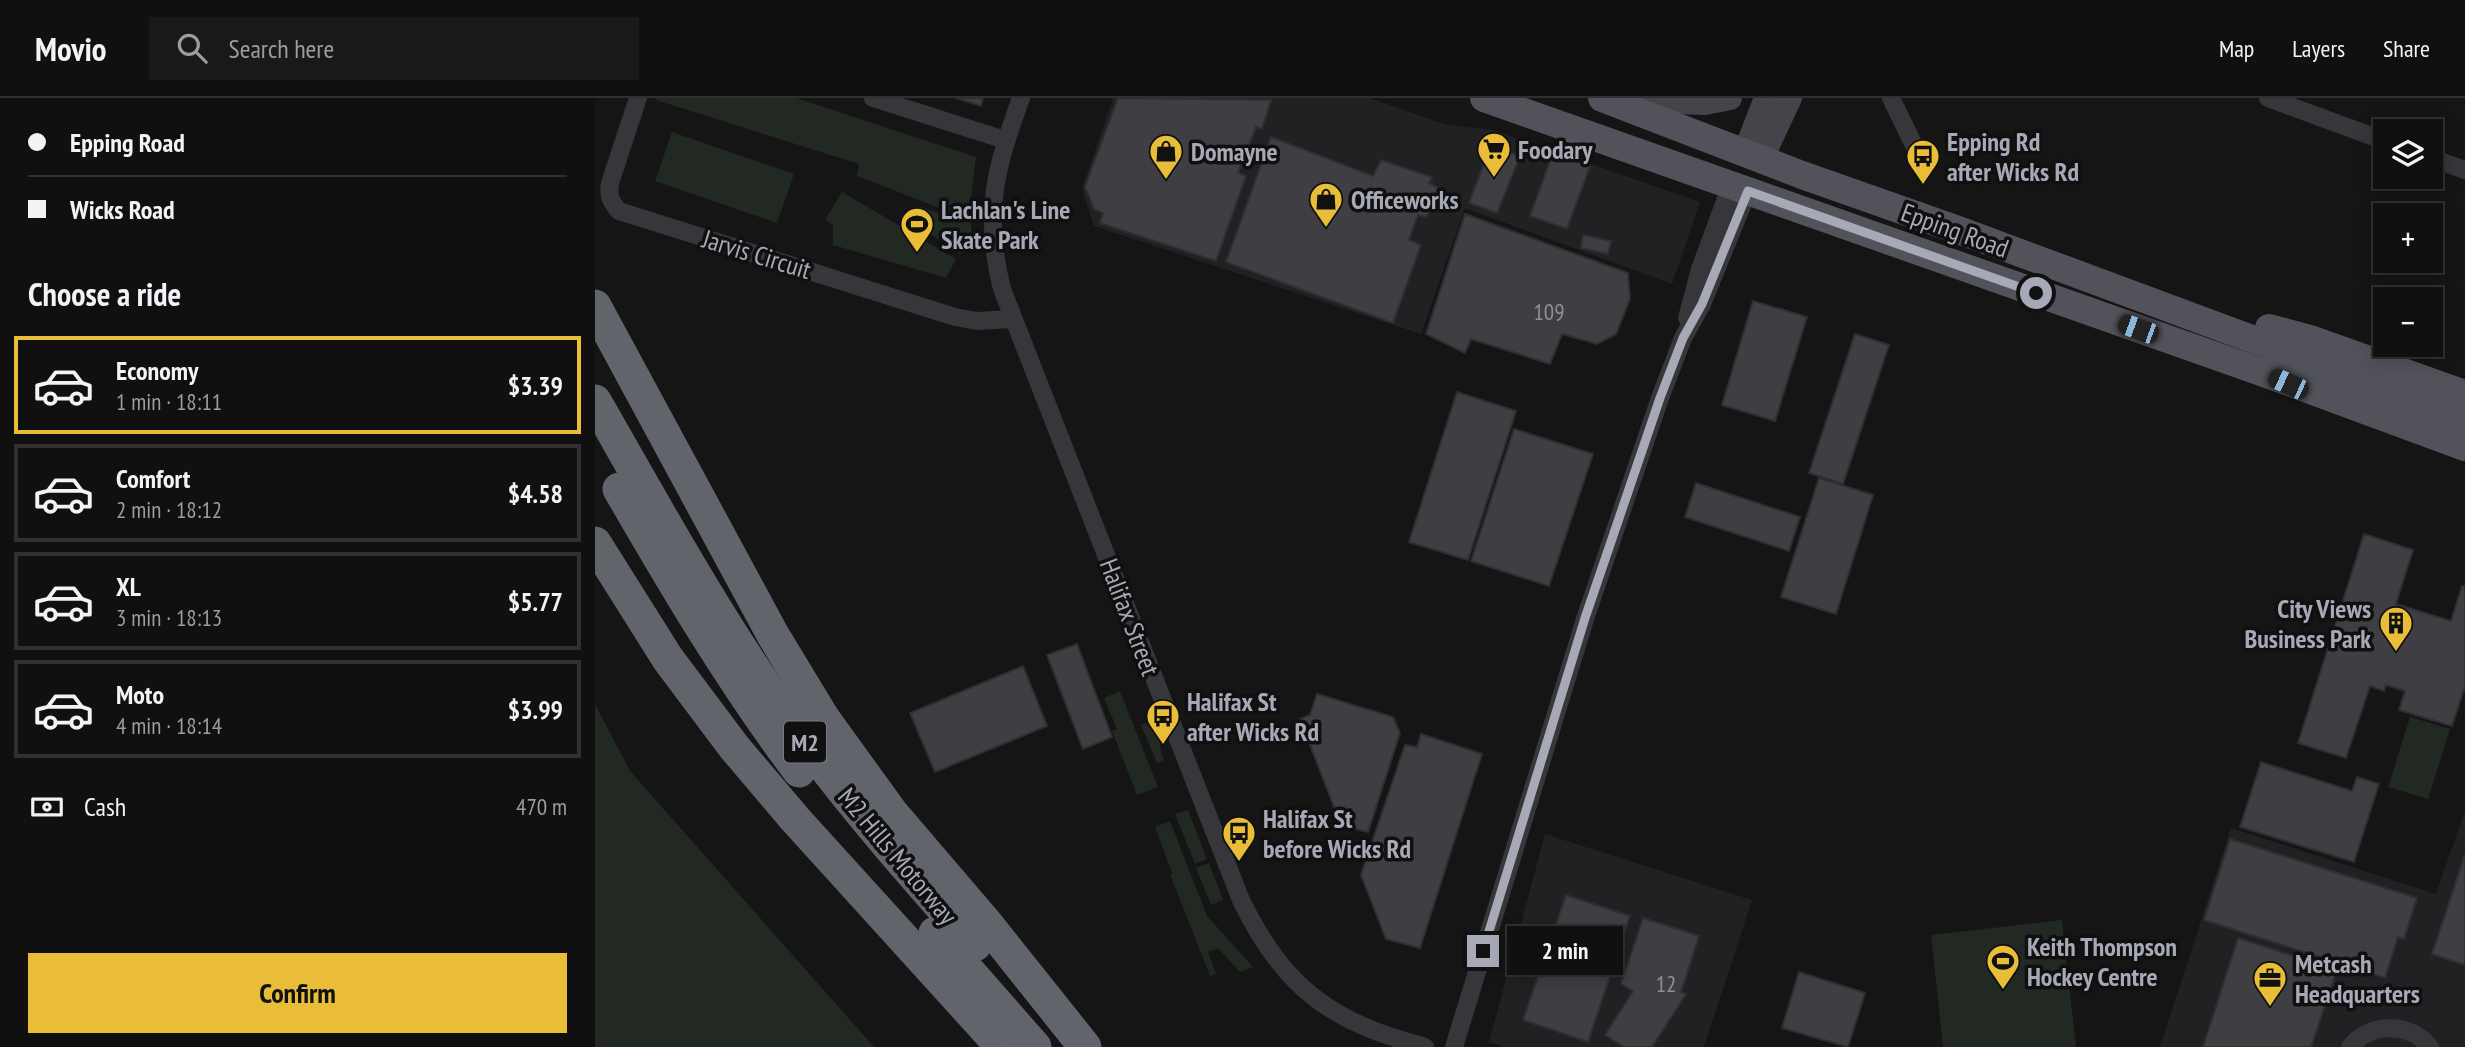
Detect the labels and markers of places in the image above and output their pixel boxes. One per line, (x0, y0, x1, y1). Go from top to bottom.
place label: Epping Rd after Wicks Rd (1947, 125, 2079, 188)
supermarket icon: Foodary (1475, 130, 1513, 179)
shop icon: Domayne (1147, 132, 1185, 181)
place label: Foodary (1518, 133, 1593, 166)
place label: Domayne (1191, 135, 1278, 168)
bus stop icon: Epping Rd after Wicks Rd (1904, 137, 1942, 186)
shop icon: Officeworks (1307, 180, 1345, 229)
place label: Officeworks (1351, 183, 1458, 216)
place label: Lachlan's Line Skate Park (941, 193, 1070, 256)
sports icon: Lachlan's Line Skate Park (898, 205, 936, 254)
place label: City Views Business Park (2245, 592, 2371, 655)
building icon: City Views Business Park (2377, 604, 2415, 653)
place label: Halifax St after Wicks Rd (1187, 685, 1319, 748)
bus stop icon: Halifax St after Wicks Rd (1144, 697, 1182, 746)
place label: Halifax St before Wicks Rd (1263, 802, 1411, 865)
bus stop icon: Halifax St before Wicks Rd (1220, 814, 1258, 863)
place label: Keith Thompson Hockey Centre (2027, 930, 2177, 993)
sports icon: Keith Thompson Hockey Centre (1984, 942, 2022, 991)
place label: Metcash Headquarters (2295, 947, 2420, 1010)
office icon: Metcash Headquarters (2251, 959, 2289, 1008)

